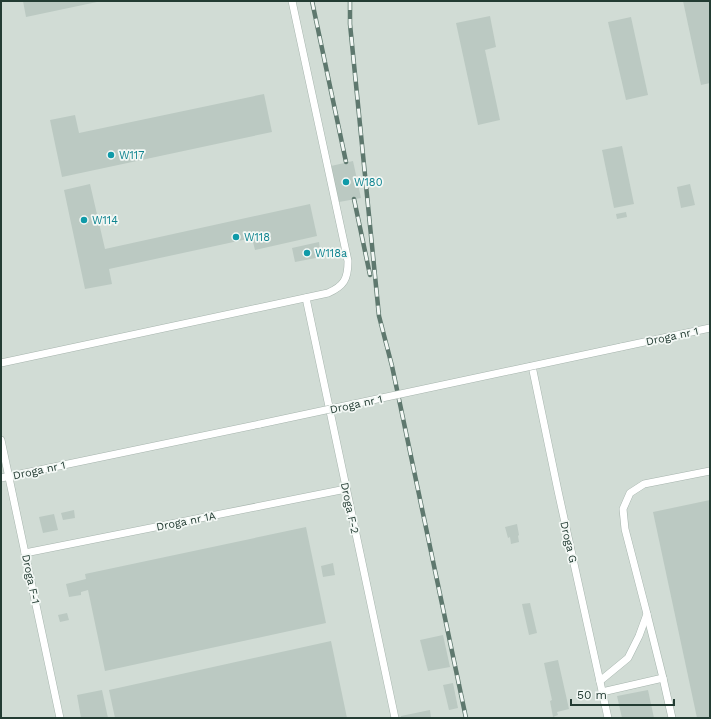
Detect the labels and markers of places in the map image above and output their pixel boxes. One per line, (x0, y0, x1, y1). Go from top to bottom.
place label: W117 (119, 149, 144, 162)
marker: W117 (106, 150, 116, 160)
place label: W180 (354, 176, 383, 189)
marker: W180 (341, 177, 351, 187)
place label: W114 (92, 214, 118, 227)
marker: W114 (79, 215, 89, 225)
place label: W118 (244, 231, 270, 244)
marker: W118 (231, 232, 241, 242)
place label: W118a (315, 247, 347, 260)
marker: W118a (302, 248, 312, 258)

